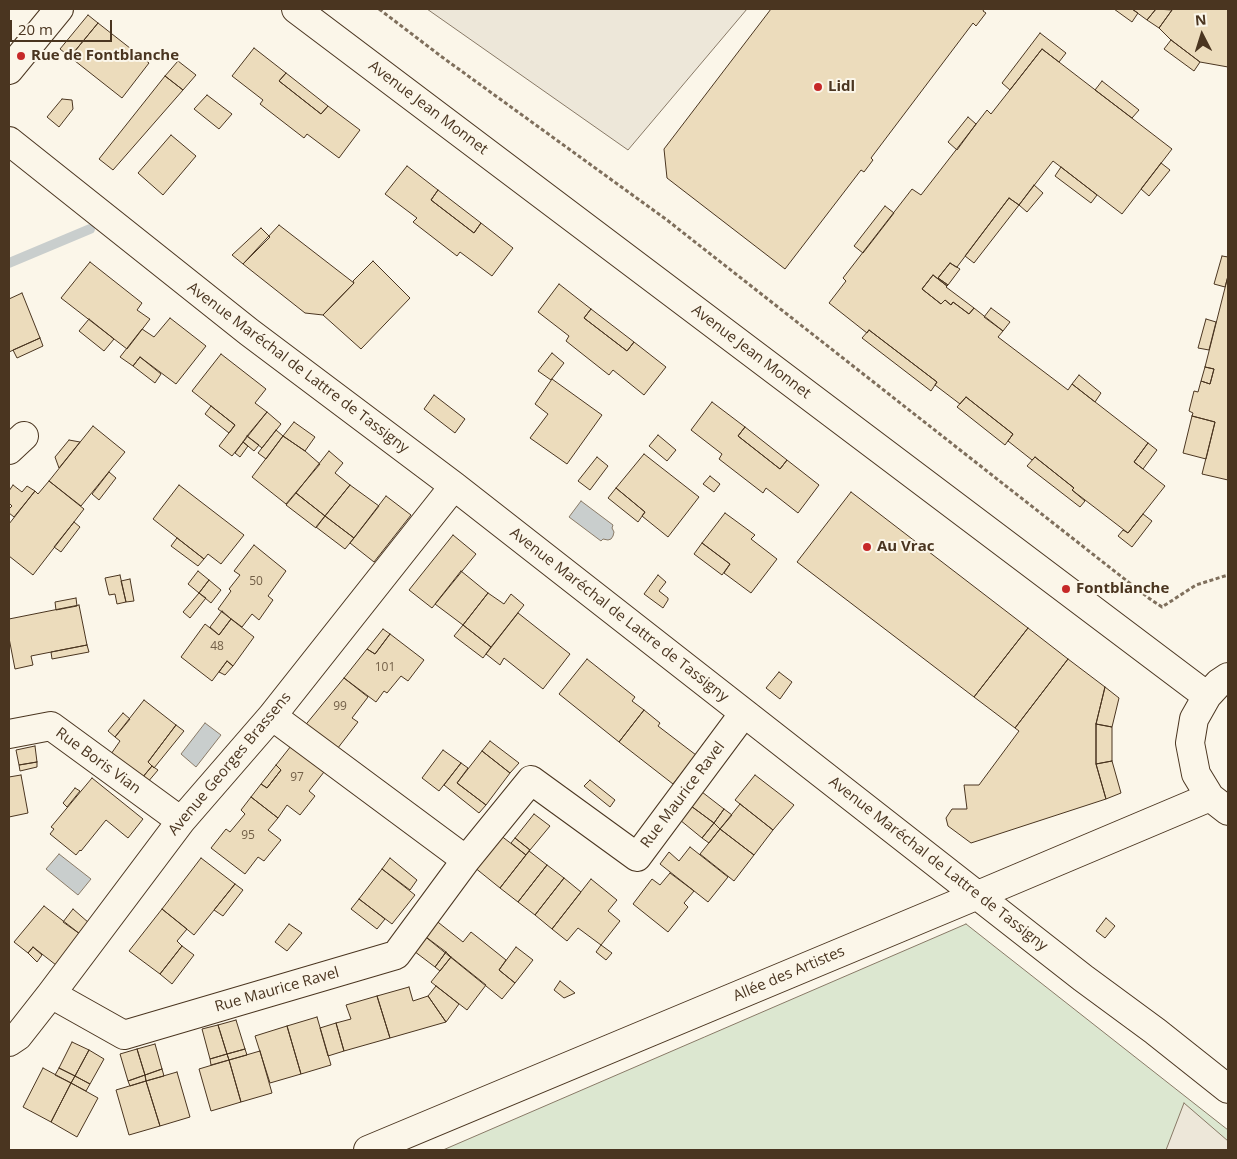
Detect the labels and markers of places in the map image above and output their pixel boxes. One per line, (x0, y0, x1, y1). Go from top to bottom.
place label: Rue de Fontblanche (31, 47, 179, 65)
marker: Rue de Fontblanche (15, 50, 27, 62)
place label: Lidl (828, 78, 855, 96)
marker: Lidl (812, 81, 824, 93)
place label: Au Vrac (877, 538, 934, 556)
marker: Au Vrac (861, 541, 873, 553)
place label: Fontblanche (1076, 580, 1169, 598)
marker: Fontblanche (1060, 583, 1072, 595)

